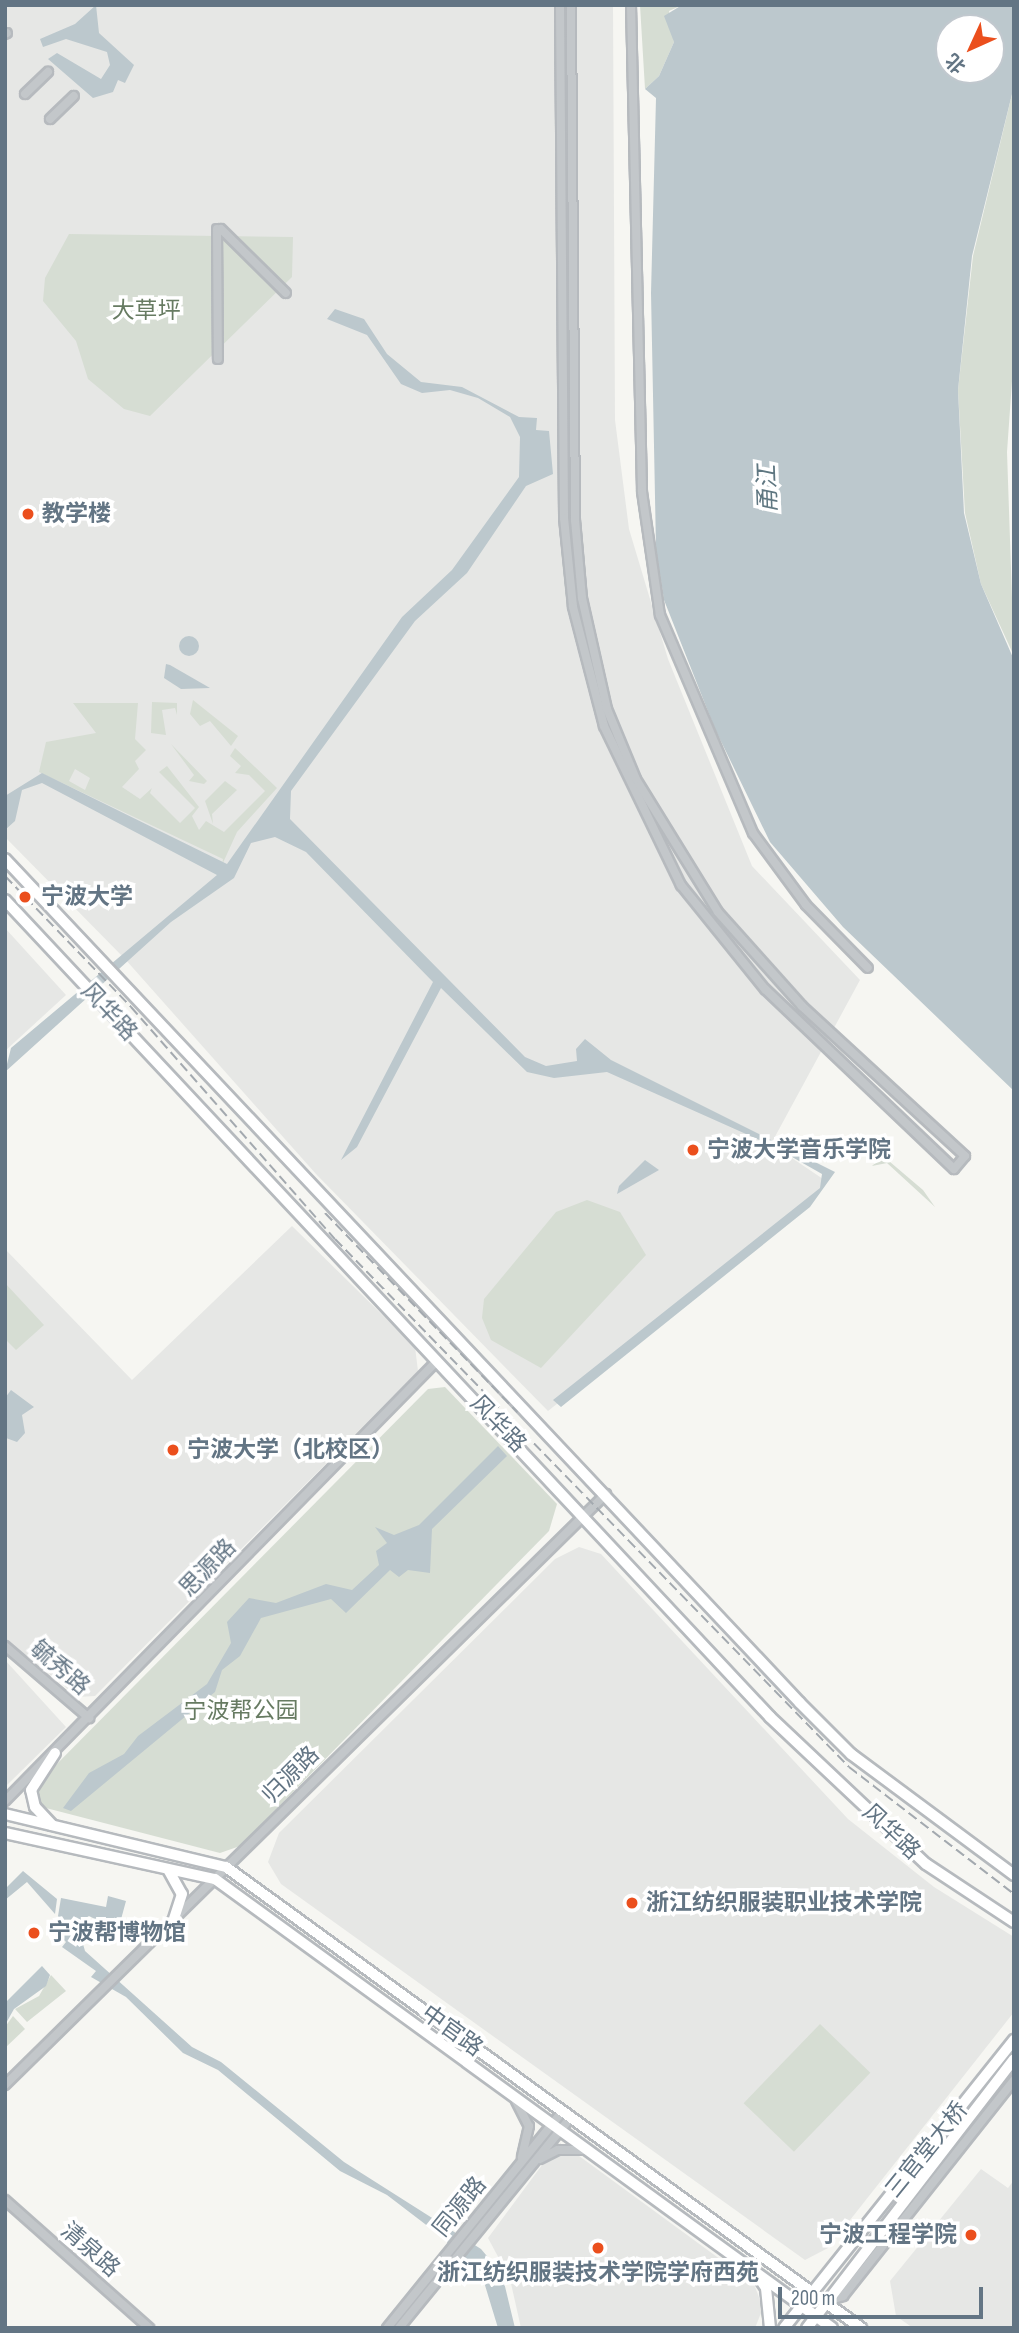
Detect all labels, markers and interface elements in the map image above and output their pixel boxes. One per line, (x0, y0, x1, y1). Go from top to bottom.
north arrow (935, 14, 1005, 84)
text: 北 (941, 48, 971, 78)
park label: 大草坪 (112, 297, 180, 325)
water label: 甬江 (753, 465, 783, 513)
place label: 教学楼 (42, 500, 111, 528)
marker: 教学楼 (20, 506, 36, 522)
place label: 宁波大学 (41, 883, 133, 911)
marker: 宁波大学 (15, 887, 35, 907)
street label: 风华路 (75, 977, 143, 1047)
place label: 宁波大学音乐学院 (707, 1136, 891, 1164)
marker: 宁波大学音乐学院 (685, 1142, 701, 1158)
street label: 风华路 (464, 1390, 532, 1458)
place label: 宁波大学（北校区） (187, 1436, 394, 1464)
marker: 宁波大学（北校区） (165, 1442, 181, 1458)
street label: 思源路 (174, 1534, 242, 1602)
street label: 毓秀路 (25, 1635, 95, 1701)
park label: 宁波帮公园 (184, 1697, 298, 1725)
street label: 归源路 (257, 1741, 325, 1809)
street label: 风华路 (856, 1798, 926, 1866)
place label: 浙江纺织服装职业技术学院 (646, 1889, 922, 1917)
marker: 浙江纺织服装职业技术学院 (624, 1895, 640, 1911)
place label: 宁波帮博物馆 (48, 1919, 186, 1947)
marker: 宁波帮博物馆 (26, 1925, 42, 1941)
street label: 中官路 (416, 2000, 488, 2062)
street label: 三官堂大桥 (880, 2097, 974, 2203)
street label: 同源路 (428, 2172, 492, 2242)
street label: 清泉路 (55, 2217, 125, 2283)
place label: 宁波工程学院 (819, 2221, 957, 2249)
marker: 宁波工程学院 (963, 2227, 979, 2243)
marker: 浙江纺织服装技术学院学府西苑 (590, 2240, 606, 2256)
place label: 浙江纺织服装技术学院学府西苑 (437, 2259, 759, 2287)
scale bar (781, 2274, 986, 2318)
text: 200 m (791, 2286, 835, 2311)

